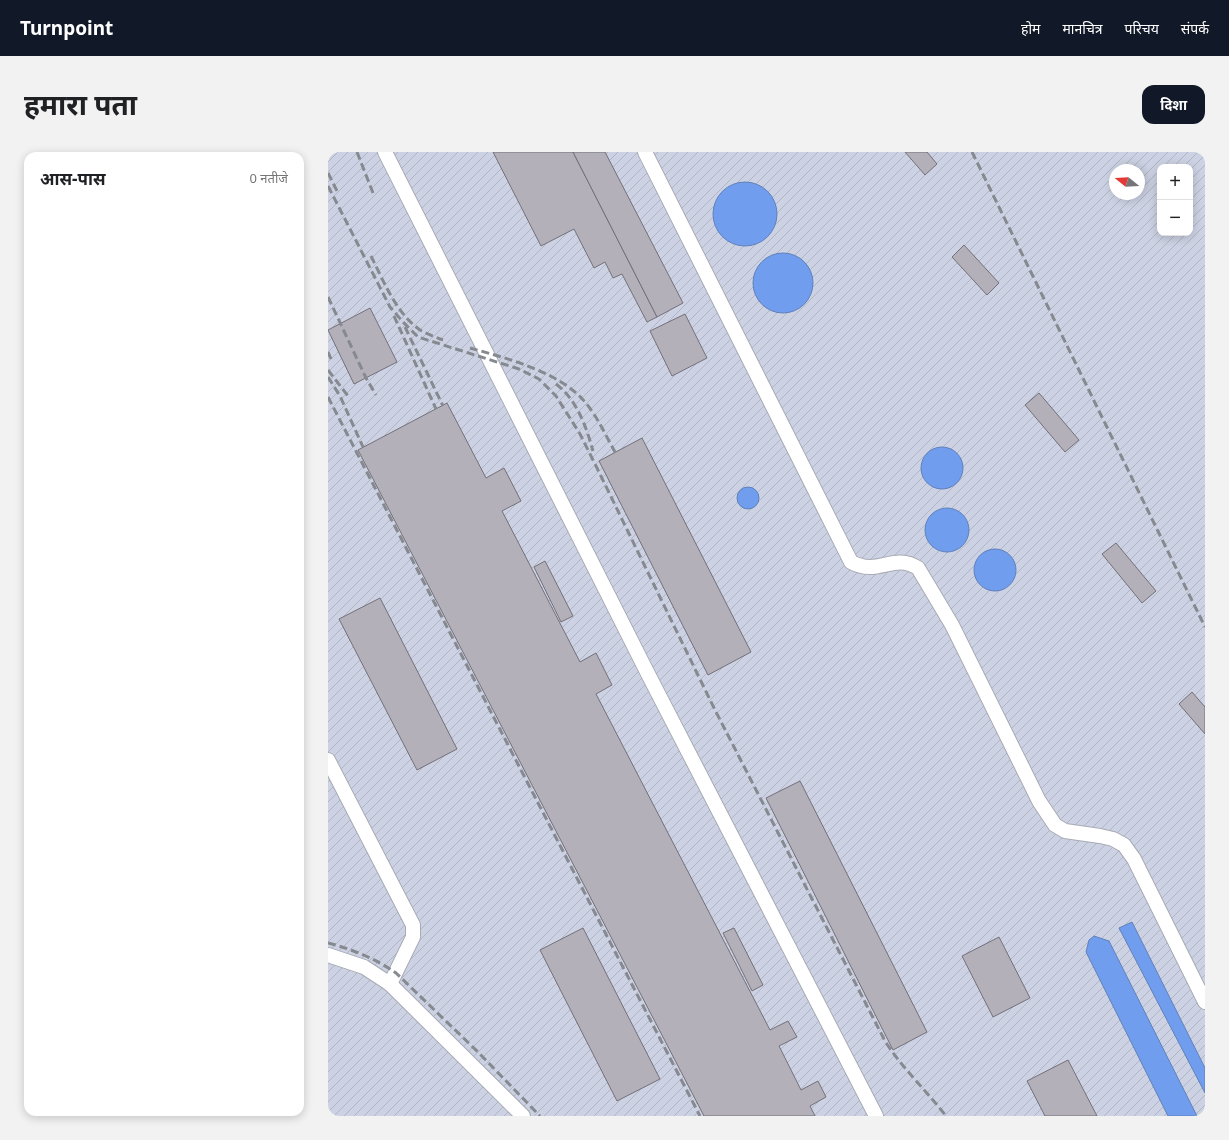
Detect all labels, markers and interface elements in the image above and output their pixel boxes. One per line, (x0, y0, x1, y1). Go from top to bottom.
text: Turnpoint (20, 15, 113, 41)
text: होम (1021, 19, 1040, 38)
text: मानचित्र (1062, 19, 1103, 38)
text: परिचय (1125, 19, 1159, 38)
text: संपर्क (1181, 19, 1209, 38)
text: हमारा पता (24, 85, 137, 123)
button: दिशा (1142, 85, 1205, 124)
north arrow (1109, 164, 1145, 200)
map controls (1157, 164, 1193, 236)
button: + (1157, 164, 1193, 200)
text: आस-पास (40, 167, 105, 190)
text: 0 नतीजे (250, 169, 288, 187)
button: − (1157, 200, 1193, 236)

